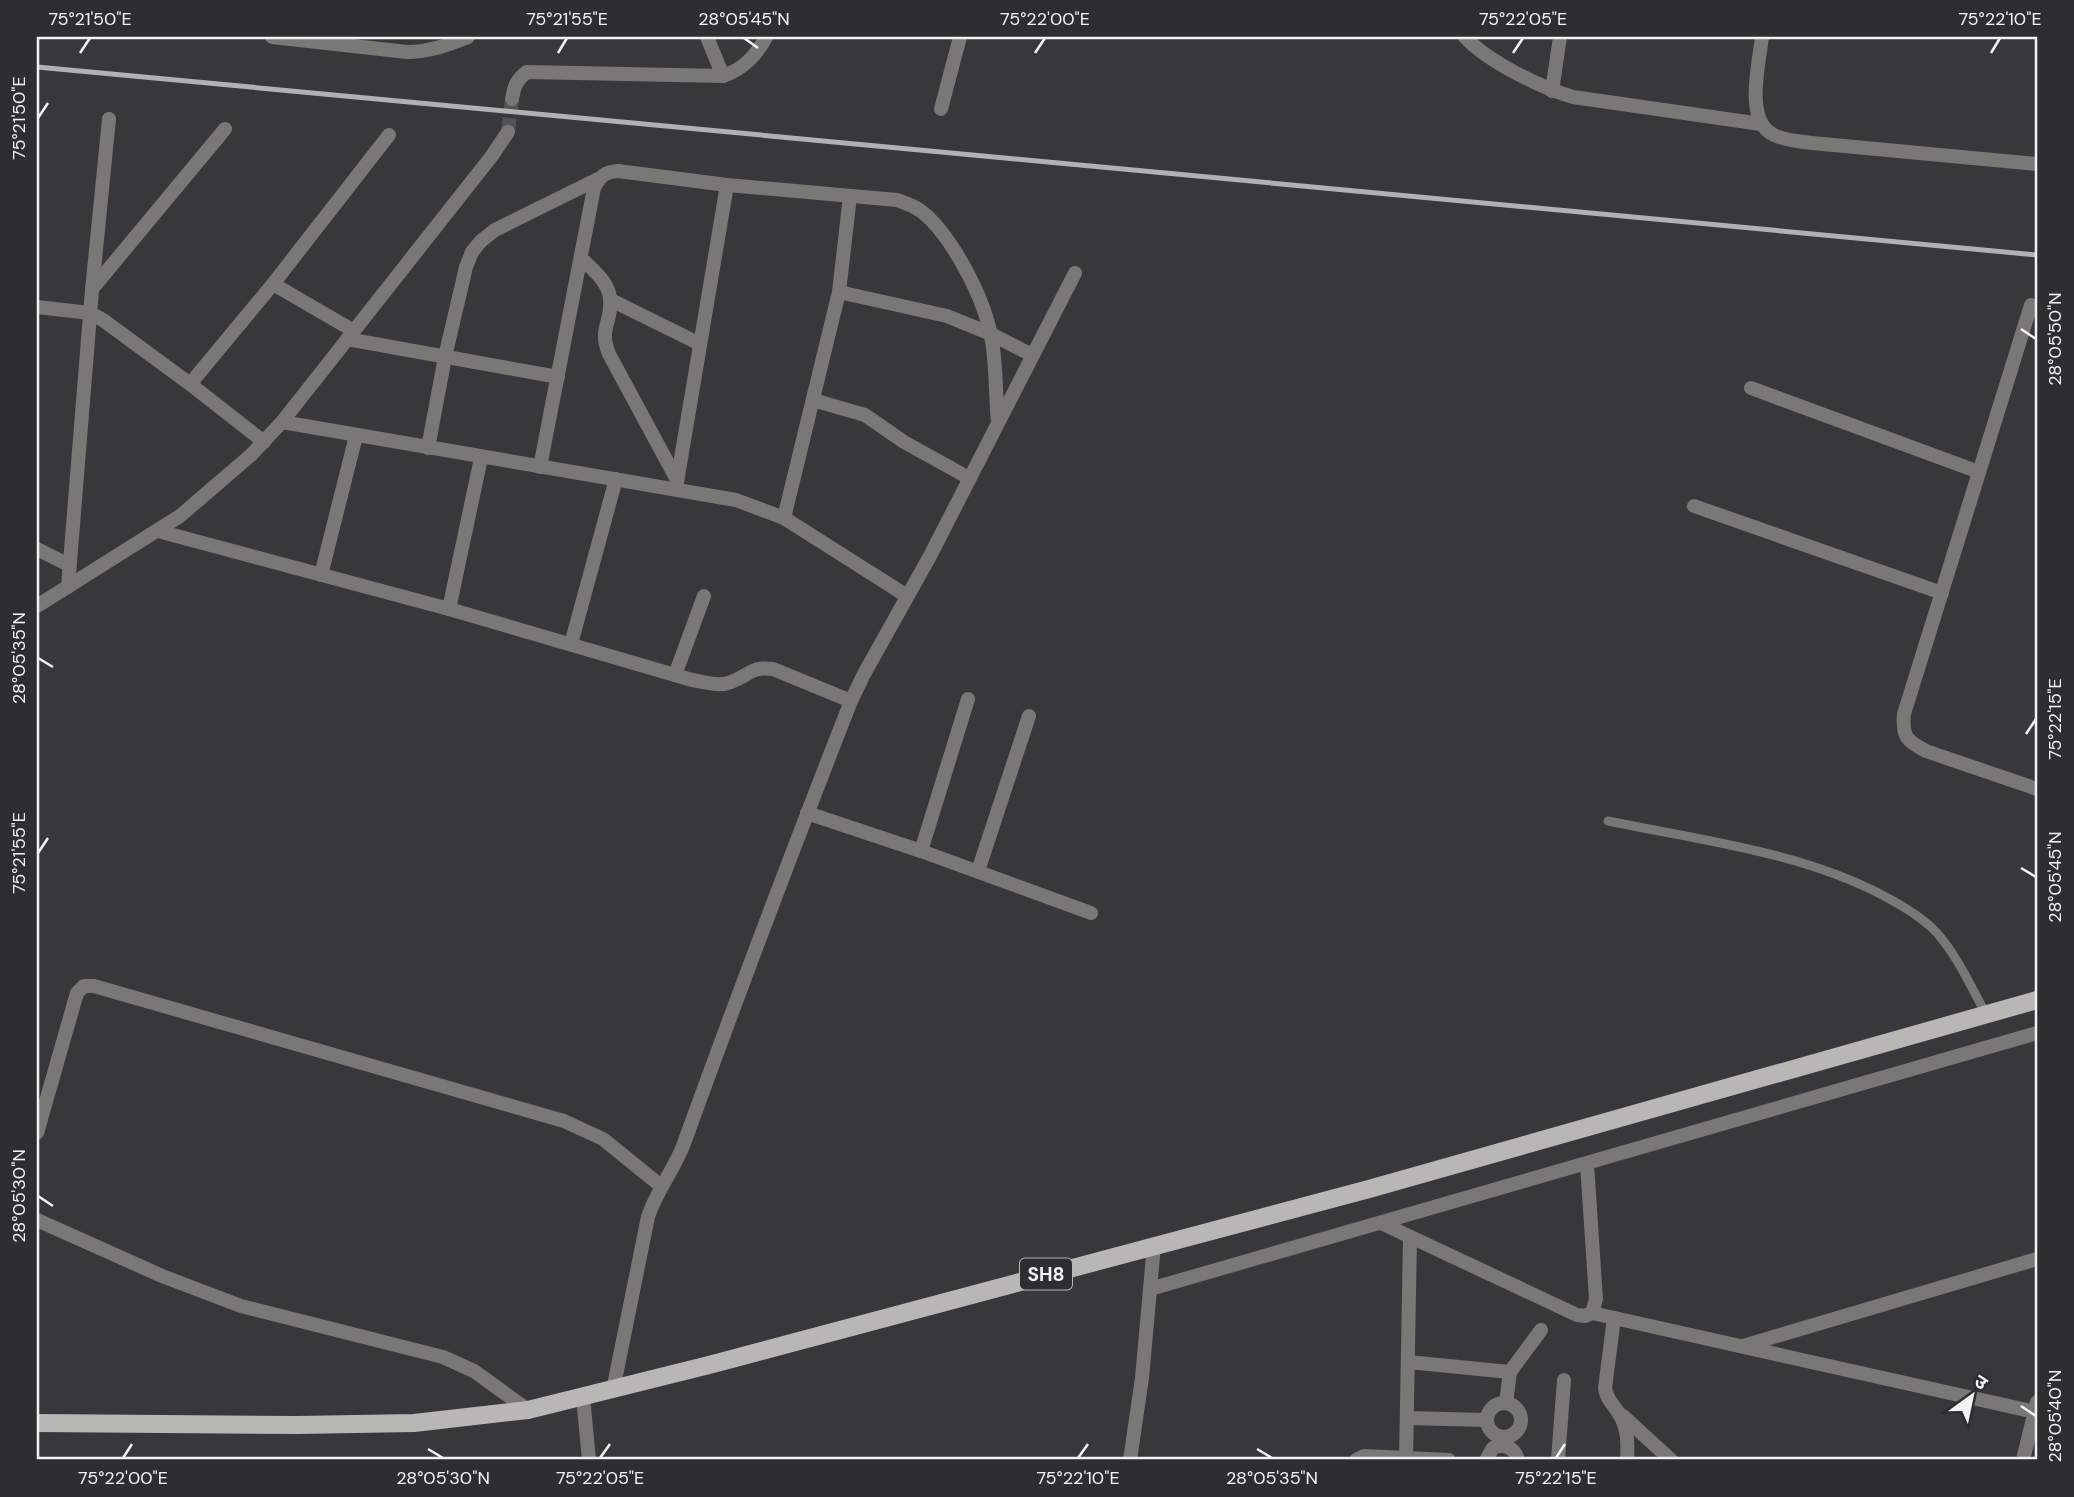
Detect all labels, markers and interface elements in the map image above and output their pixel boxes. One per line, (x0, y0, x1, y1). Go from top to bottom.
text: 75°21'50"E (48, 7, 132, 31)
text: 75°21'55"E (526, 7, 608, 31)
text: 28°05'45"N (698, 7, 790, 31)
text: 75°22'00"E (1000, 7, 1090, 31)
text: 75°22'05"E (1479, 7, 1567, 31)
text: 75°22'10"E (1958, 7, 2042, 31)
text: 75°21'50"E (7, 76, 31, 160)
text: 28°05'50"N (2043, 292, 2067, 386)
text: 28°05'35"N (7, 612, 31, 704)
text: 75°22'15"E (2043, 678, 2067, 760)
text: 75°21'55"E (7, 812, 31, 894)
text: 28°05'45"N (2043, 831, 2067, 923)
text: 28°05'30"N (7, 1149, 31, 1243)
road number: SH8 (1020, 1258, 1072, 1290)
north arrow (1938, 1360, 2008, 1430)
text: उ (1970, 1369, 1993, 1396)
text: 28°05'40"N (2043, 1370, 2067, 1463)
text: 75°22'00"E (78, 1466, 168, 1490)
text: 28°05'30"N (396, 1466, 490, 1490)
text: 75°22'05"E (556, 1466, 644, 1490)
text: 75°22'10"E (1036, 1466, 1120, 1490)
text: 28°05'35"N (1226, 1466, 1318, 1490)
text: 75°22'15"E (1515, 1466, 1597, 1490)

